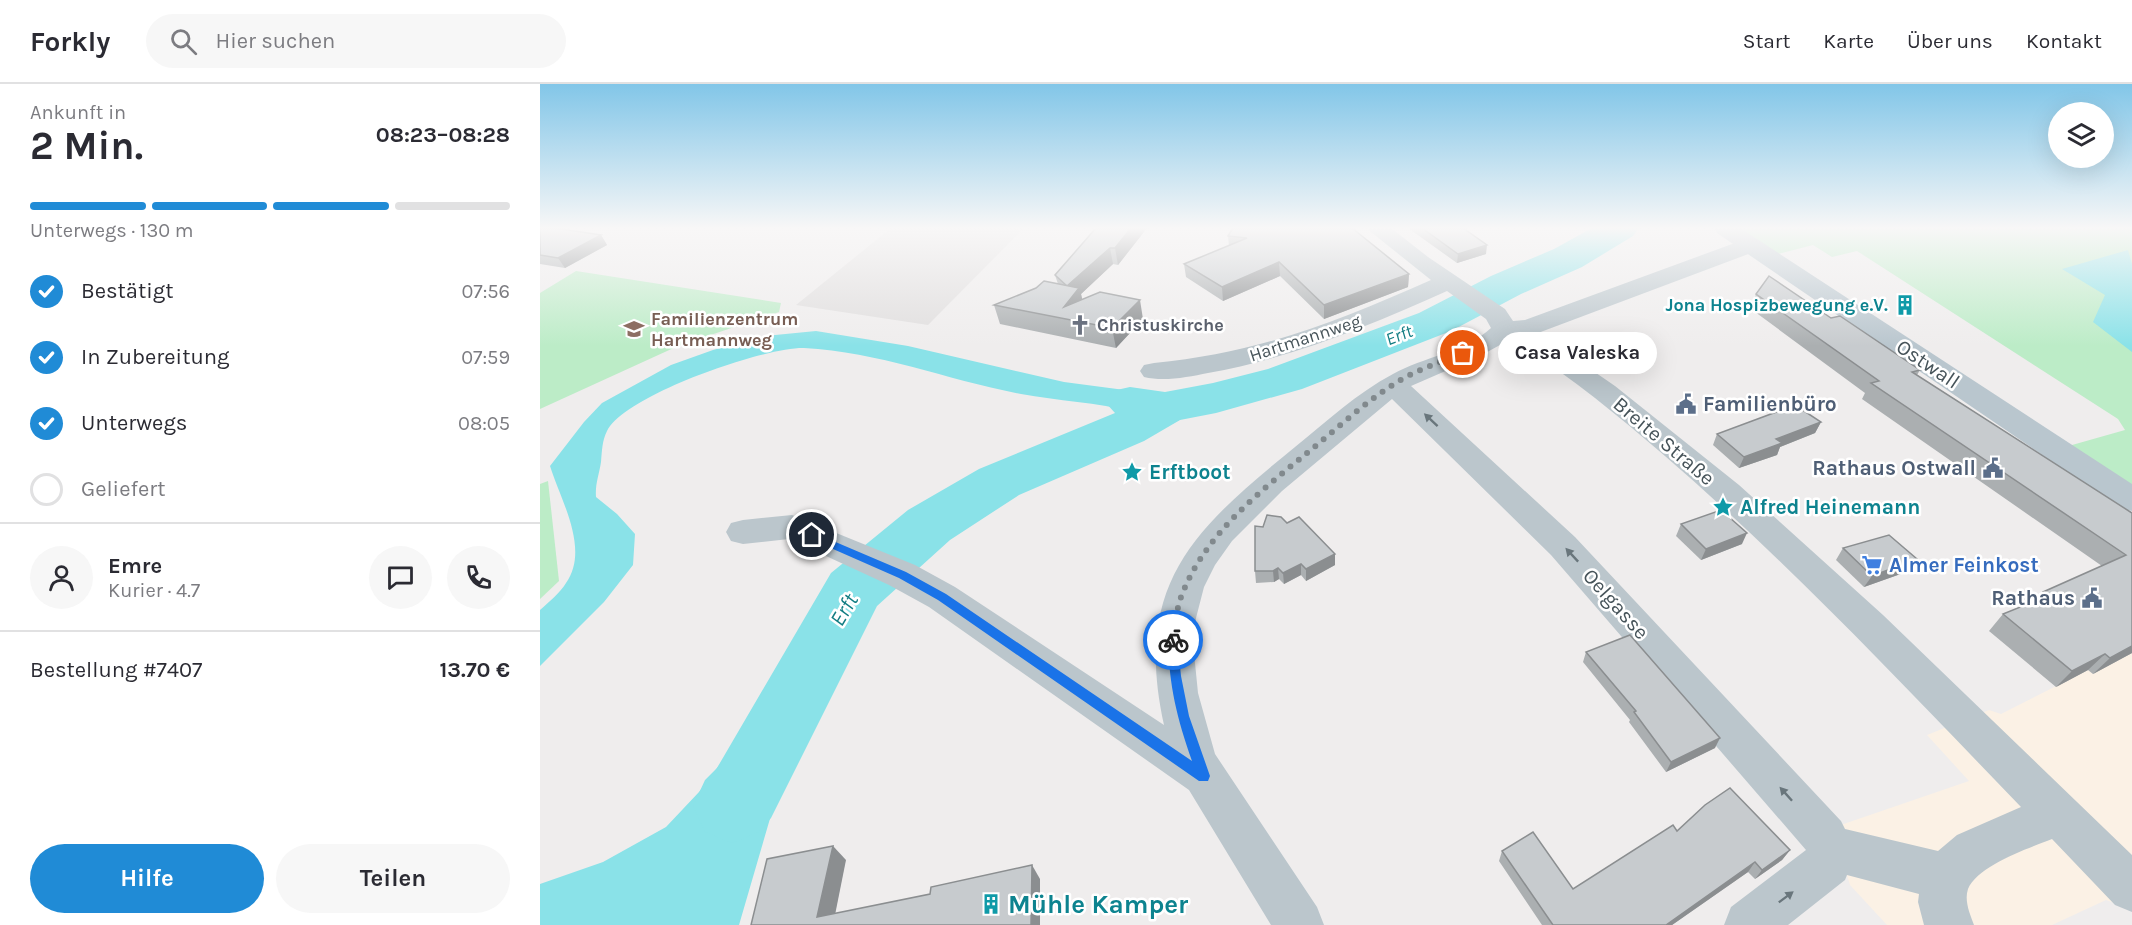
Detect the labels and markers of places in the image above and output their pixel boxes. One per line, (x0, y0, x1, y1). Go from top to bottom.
building icon: Jona Hospizbewegung e.V. (1893, 293, 1917, 317)
place label: Jona Hospizbewegung e.V. (1665, 294, 1888, 316)
place label: Familienzentrum Hartmannweg (651, 308, 798, 351)
church icon: Christuskirche (1068, 313, 1092, 337)
place label: Christuskirche (1097, 314, 1224, 336)
school or university icon: Familienzentrum Hartmannweg (622, 317, 646, 341)
pin (1437, 327, 1488, 378)
callout: Casa Valeska (1499, 332, 1658, 374)
public building icon: Familienbüro (1674, 392, 1698, 416)
place label: Familienbüro (1703, 392, 1837, 416)
place label: Rathaus Ostwall (1812, 456, 1976, 480)
public building icon: Rathaus Ostwall (1981, 456, 2005, 480)
place icon: Erftboot (1120, 460, 1144, 484)
place label: Erftboot (1149, 460, 1231, 484)
place icon: Alfred Heinemann (1711, 495, 1735, 519)
place label: Alfred Heinemann (1740, 495, 1920, 519)
pin (786, 509, 837, 560)
supermarket icon: Almer Feinkost (1860, 553, 1884, 577)
place label: Almer Feinkost (1889, 553, 2039, 577)
place label: Rathaus (1991, 586, 2075, 610)
public building icon: Rathaus (2080, 586, 2104, 610)
place label: Mühle Kamper (1008, 889, 1189, 920)
building icon: Mühle Kamper (979, 892, 1003, 916)

